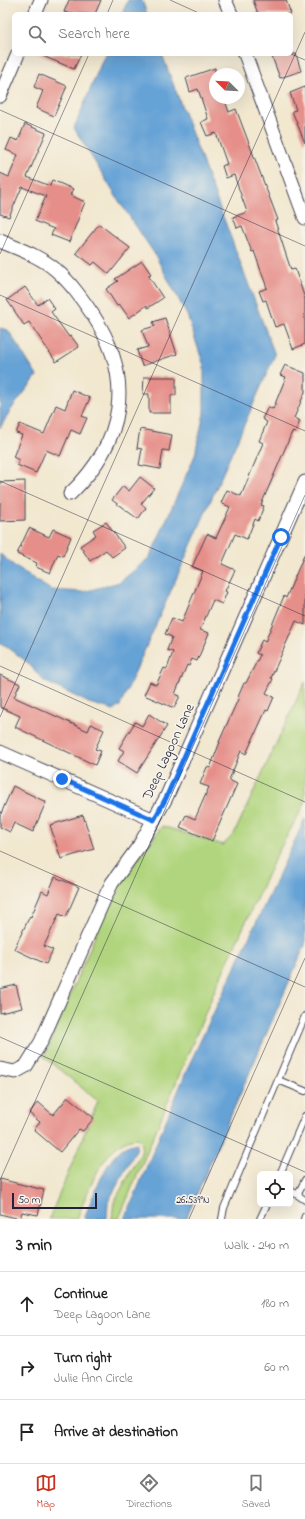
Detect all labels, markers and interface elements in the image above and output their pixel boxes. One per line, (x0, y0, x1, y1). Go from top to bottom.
search box (12, 12, 293, 56)
icon: search (26, 23, 48, 45)
text: Search here (58, 23, 130, 45)
north arrow (209, 68, 245, 104)
route start (272, 528, 290, 546)
street label: Deep Lagoon Lane (137, 700, 202, 805)
route end (53, 770, 71, 788)
map controls (257, 1171, 293, 1207)
button: locate (257, 1171, 293, 1207)
scale bar (12, 1191, 97, 1210)
text: 50 m (18, 1192, 40, 1208)
text: 26.539°N (176, 1193, 210, 1208)
text: 3 min (16, 1233, 52, 1258)
text: Walk · 240 m (224, 1236, 289, 1255)
text: Continue (54, 1283, 108, 1305)
icon: ahead (16, 1293, 38, 1315)
text: 180 m (261, 1294, 289, 1313)
text: Deep Lagoon Lane (54, 1305, 150, 1324)
text: Turn right (54, 1347, 112, 1369)
icon: right (16, 1357, 38, 1379)
text: 60 m (264, 1358, 289, 1377)
text: Julie Ann Circle (54, 1369, 133, 1388)
icon: arrive (16, 1421, 38, 1443)
text: Arrive at destination (54, 1421, 178, 1443)
tab: Map (35, 1472, 57, 1512)
tab: Directions (126, 1472, 172, 1512)
tab: Saved (242, 1472, 270, 1512)

